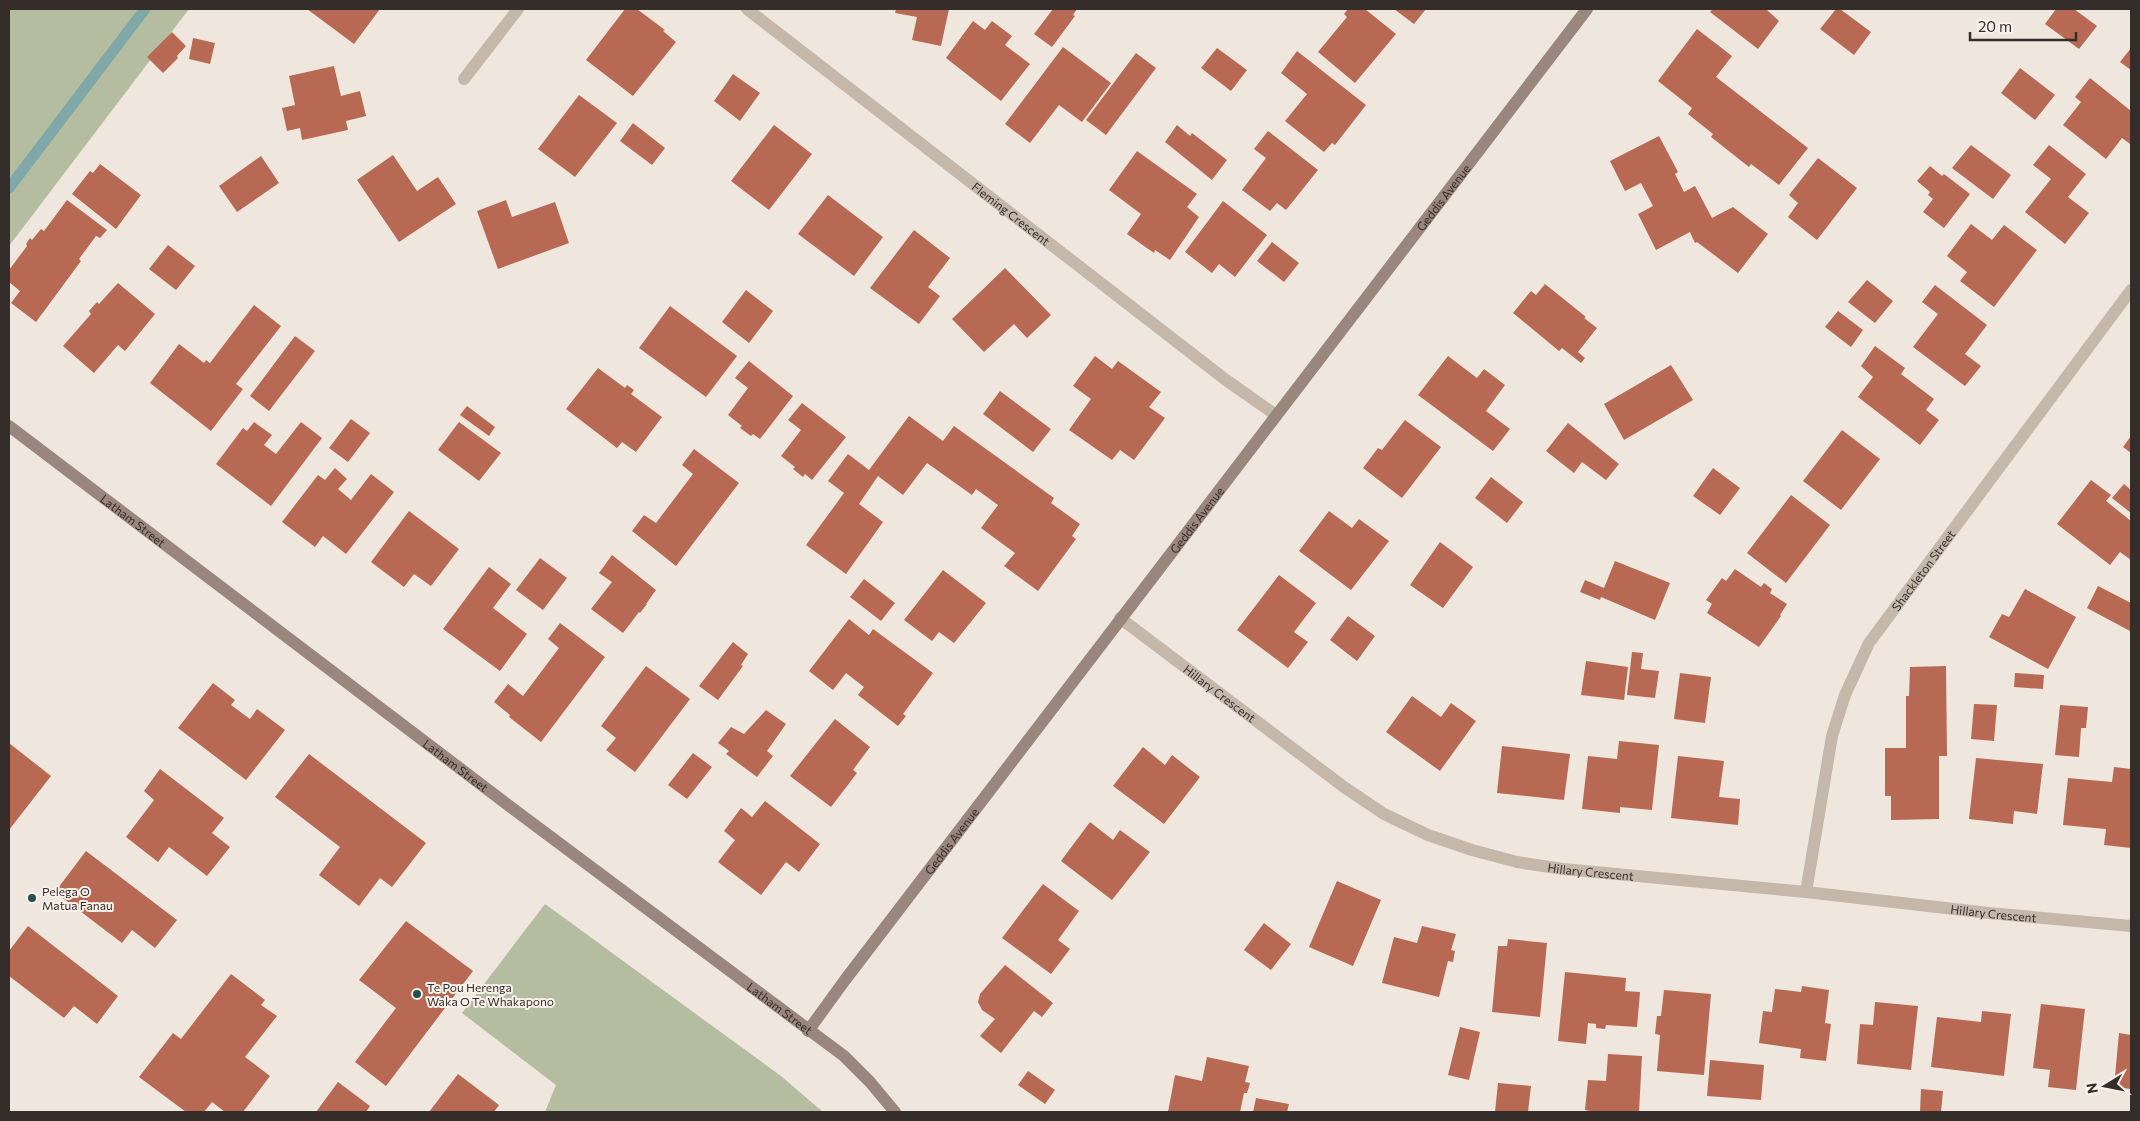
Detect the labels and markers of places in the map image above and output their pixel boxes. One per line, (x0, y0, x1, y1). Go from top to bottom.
place label: Pelega O Matua Fanau (42, 884, 113, 912)
marker: Pelega O Matua Fanau (26, 892, 38, 904)
place label: Te Pou Herenga Waka O Te Whakapono (427, 980, 554, 1008)
marker: Te Pou Herenga Waka O Te Whakapono (411, 988, 423, 1000)

